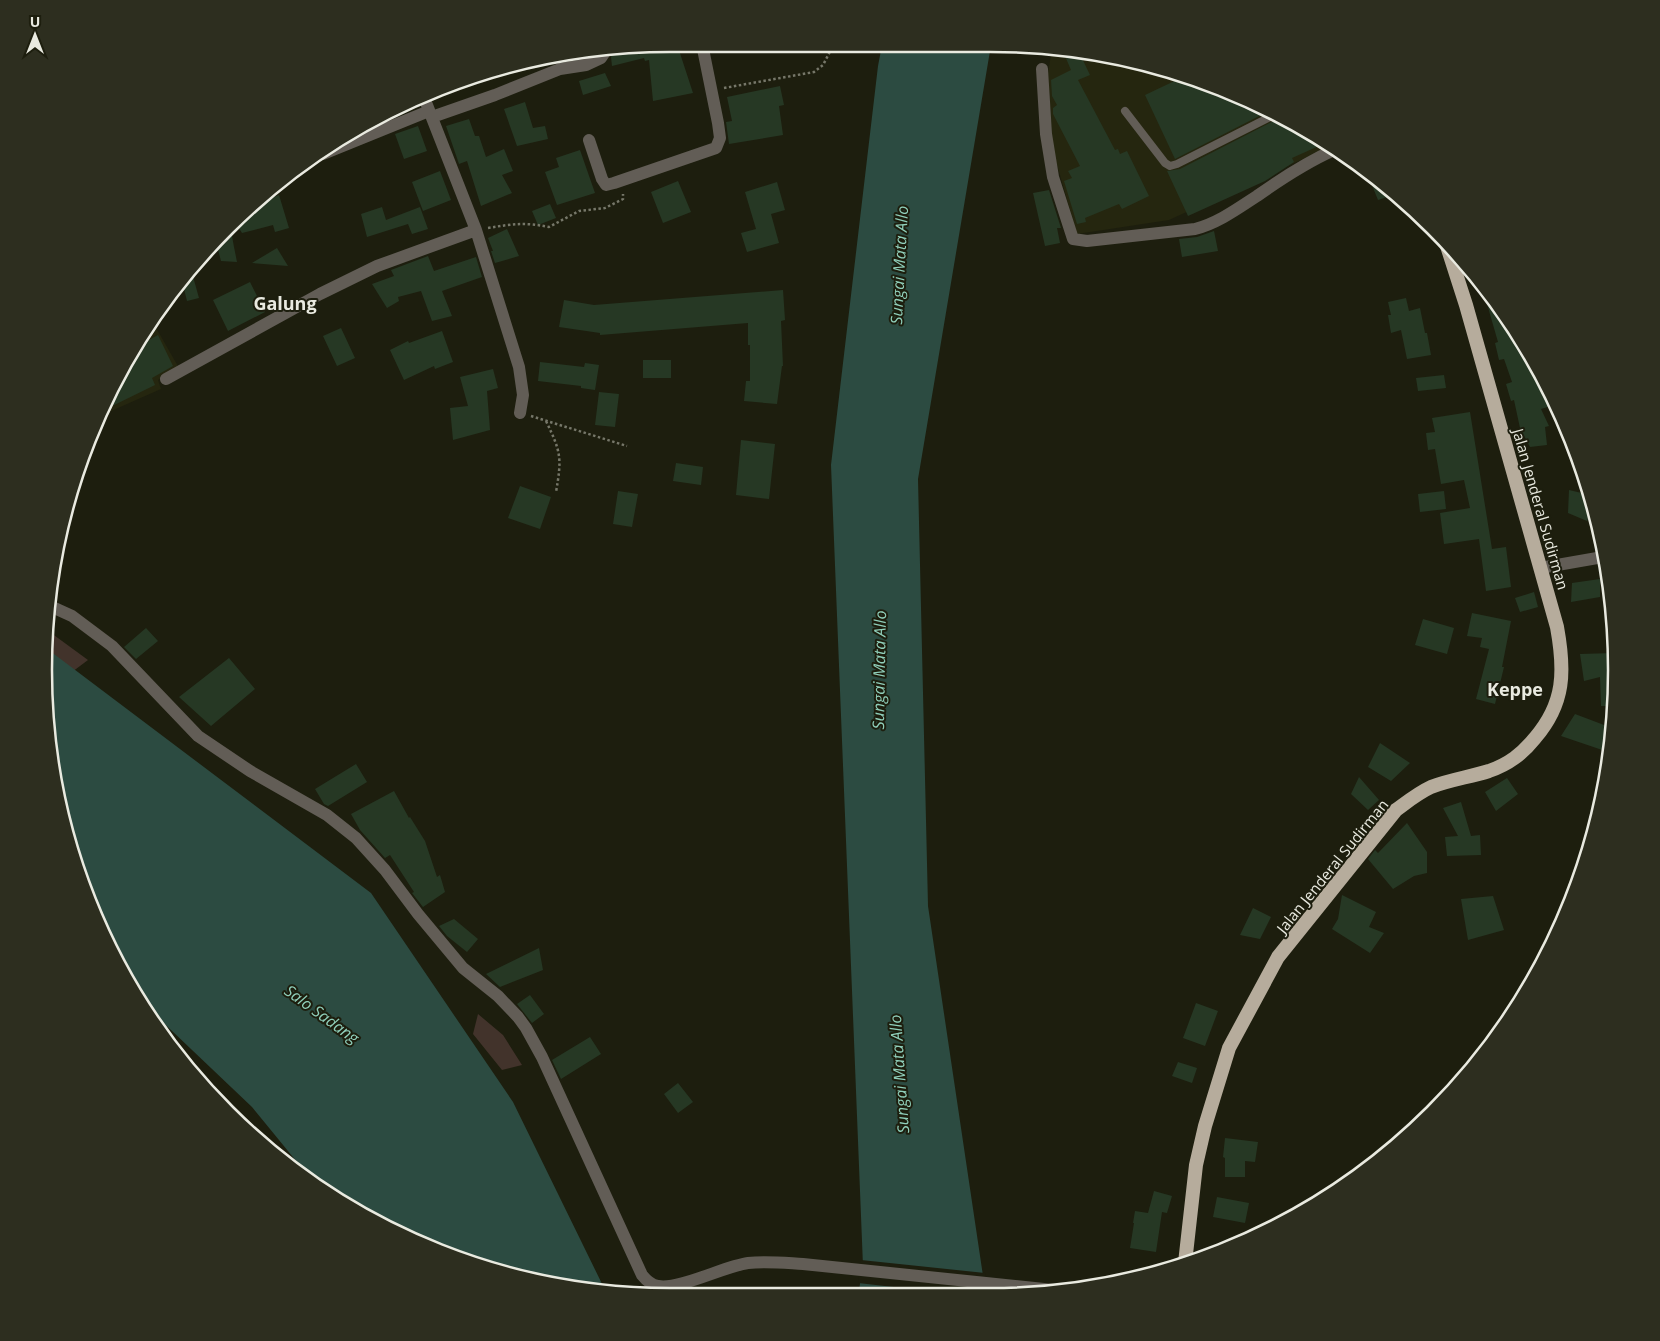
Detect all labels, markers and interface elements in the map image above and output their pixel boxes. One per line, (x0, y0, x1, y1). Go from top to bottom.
north arrow (10, 10, 60, 60)
text: U (30, 12, 40, 31)
water label: Sungai Mata Allo (885, 205, 913, 325)
district label: Galung (253, 291, 317, 315)
street label: Jalan Jenderal Sudirman (1508, 424, 1574, 592)
water label: Sungai Mata Allo (867, 610, 891, 730)
district label: Keppe (1487, 677, 1543, 701)
street label: Jalan Jenderal Sudirman (1270, 795, 1392, 939)
water label: Salo Sadang (280, 979, 364, 1049)
water label: Sungai Mata Allo (884, 1014, 914, 1134)

